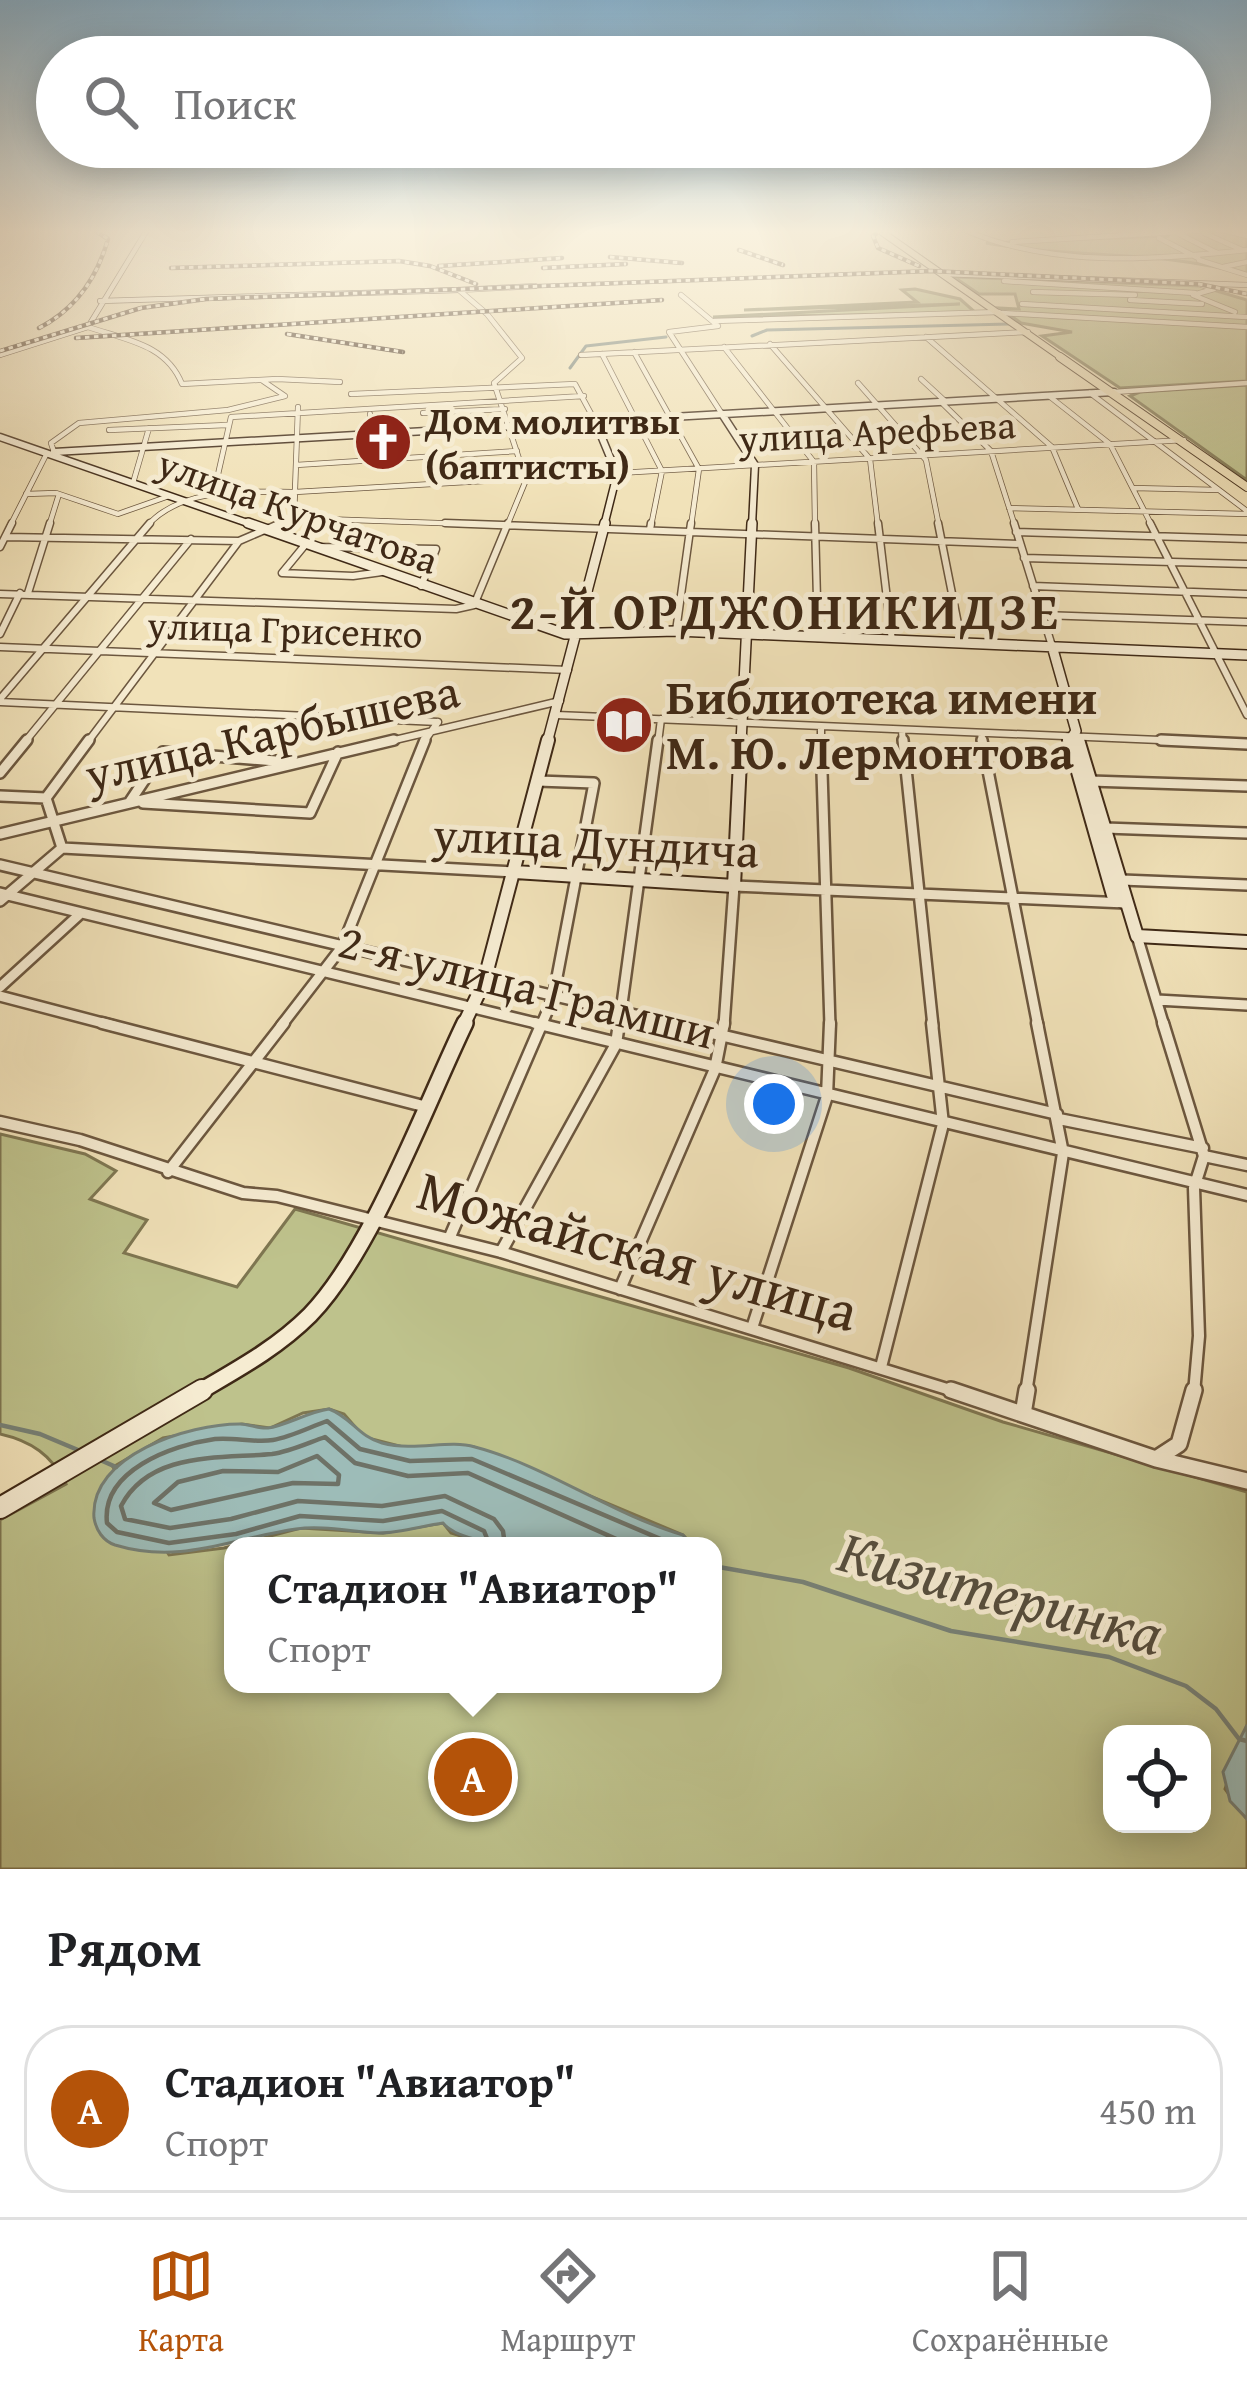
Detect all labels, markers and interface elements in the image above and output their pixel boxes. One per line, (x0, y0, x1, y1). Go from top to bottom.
search box (36, 36, 1211, 168)
icon: search (78, 69, 144, 135)
text: Поиск (174, 70, 296, 135)
place label: Дом молитвы (баптисты) (424, 391, 680, 493)
street label: улица Арефьева (736, 395, 1017, 466)
church icon: Дом молитвы (баптисты) (352, 411, 414, 473)
street label: улица Курчатова (149, 433, 447, 588)
district label: 2-Й ОРДЖОНИКИДЗЕ (509, 573, 1061, 648)
street label: улица Грисенко (145, 595, 424, 662)
street label: улица Карбышева (77, 654, 466, 809)
place label: Библиотека имени М. Ю. Лермонтова (666, 661, 1097, 787)
library icon: Библиотека имени М. Ю. Лермонтова (593, 694, 655, 756)
street label: улица Дундича (430, 797, 761, 885)
street label: 2-я улица Грамши (331, 904, 723, 1067)
your location (744, 1074, 804, 1134)
street label: Можайская улица (408, 1146, 868, 1352)
water label: Кизитеринка (829, 1506, 1173, 1677)
popup (224, 1537, 722, 1693)
text: Стадион "Авиатор" (268, 1554, 678, 1619)
text: Спорт (268, 1619, 371, 1676)
map controls (1103, 1725, 1211, 1833)
button: locate (1103, 1725, 1211, 1833)
pin: A (434, 1732, 512, 1822)
text: Рядом (48, 1910, 202, 1985)
text: Стадион "Авиатор" (165, 2048, 576, 2113)
text: A (78, 2081, 102, 2138)
text: 450 m (1099, 2081, 1196, 2138)
text: Спорт (165, 2113, 268, 2170)
tab: Карта (138, 2243, 224, 2363)
tab: Маршрут (500, 2243, 635, 2363)
tab: Сохранённые (912, 2243, 1109, 2363)

